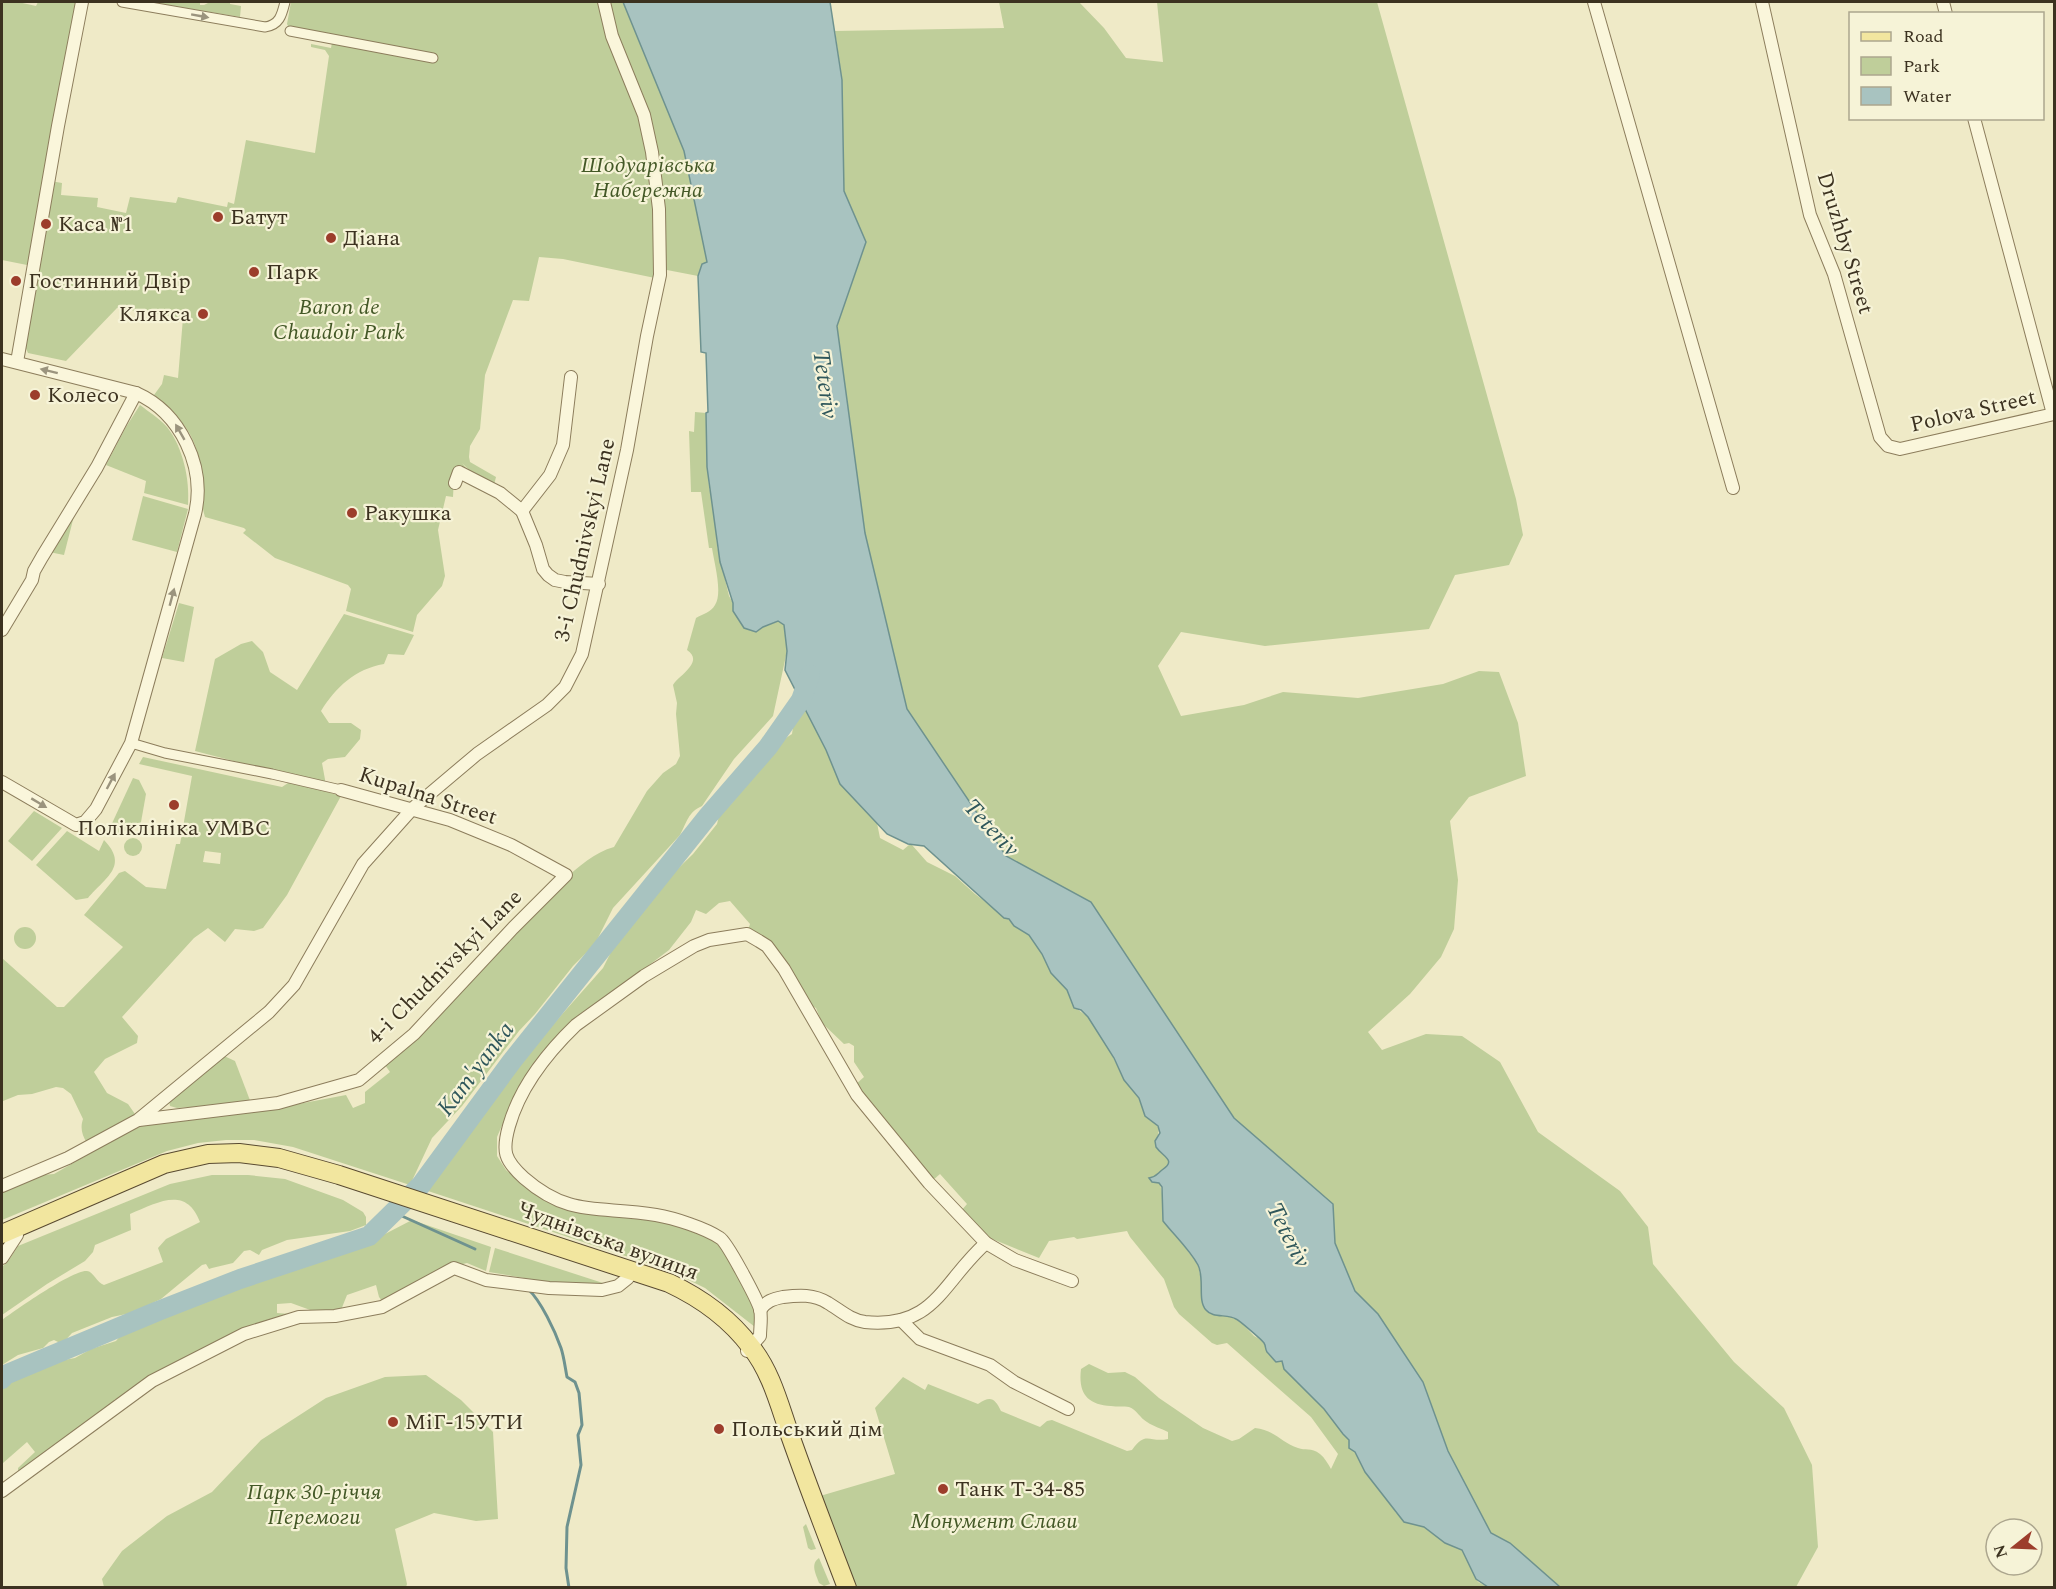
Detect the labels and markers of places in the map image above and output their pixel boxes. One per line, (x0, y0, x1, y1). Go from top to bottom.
place label: Батут (230, 201, 288, 234)
place label: Каса №1 (58, 208, 133, 241)
marker: Батут (211, 210, 225, 224)
marker: Каса №1 (39, 217, 53, 231)
place label: Діана (343, 222, 401, 255)
marker: Діана (324, 231, 338, 245)
place label: Парк (266, 256, 319, 289)
place label: Гостинний Двір (28, 265, 191, 298)
marker: Парк (247, 265, 261, 279)
marker: Гостинний Двір (9, 274, 23, 288)
place label: Клякса (118, 298, 191, 331)
marker: Клякса (196, 307, 210, 321)
place label: Колесо (47, 379, 119, 412)
marker: Колесо (28, 388, 42, 402)
place label: Ракушка (364, 497, 452, 530)
marker: Ракушка (345, 506, 359, 520)
marker: Поліклініка УМВС (167, 798, 181, 812)
place label: Поліклініка УМВС (77, 812, 271, 845)
place label: МіГ-15УТИ (405, 1406, 523, 1439)
place label: Польський дім (731, 1413, 883, 1446)
marker: МіГ-15УТИ (386, 1415, 400, 1429)
marker: Польський дім (712, 1422, 726, 1436)
place label: Танк Т-34-85 (955, 1473, 1085, 1506)
marker: Танк Т-34-85 (936, 1482, 950, 1496)

